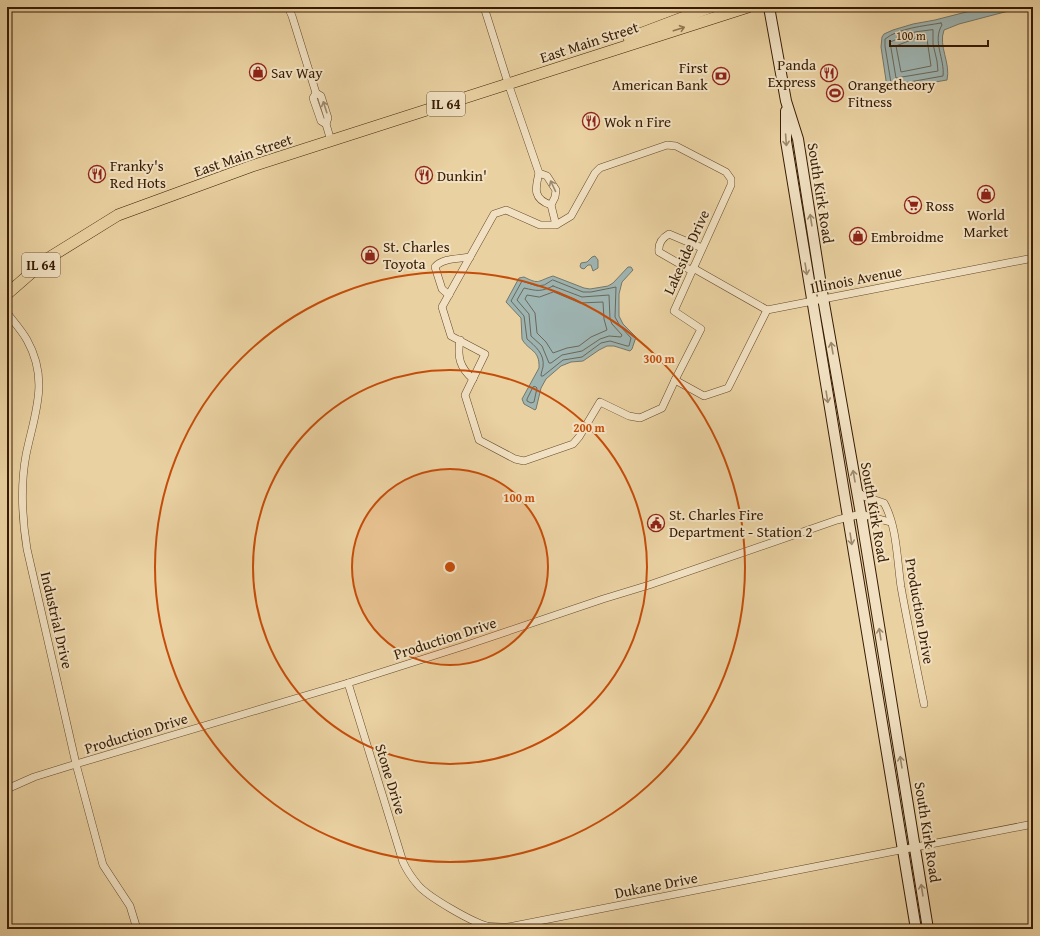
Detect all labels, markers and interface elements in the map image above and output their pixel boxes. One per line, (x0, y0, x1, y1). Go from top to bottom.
street label: East Main Street (537, 16, 642, 68)
scale bar (890, 22, 988, 48)
one-way arrow (672, 25, 685, 32)
text: 100 m (896, 27, 926, 44)
place label: Panda Express (768, 54, 816, 92)
place label: First American Bank (612, 57, 709, 95)
shop icon: Sav Way (248, 62, 268, 82)
place label: Sav Way (271, 62, 323, 83)
restaurant icon: Panda Express (819, 63, 839, 83)
bank icon: First American Bank (711, 66, 731, 86)
place label: Orangetheory Fitness (848, 74, 936, 112)
sports icon: Orangetheory Fitness (825, 83, 845, 103)
road number: IL 64 (427, 92, 465, 116)
one-way arrow (321, 101, 328, 114)
restaurant icon: Wok n Fire (581, 111, 601, 131)
place label: Wok n Fire (604, 111, 671, 132)
street label: East Main Street (191, 128, 296, 182)
one-way arrow (783, 133, 790, 146)
street label: South Kirk Road (803, 141, 839, 245)
place label: Franky's Red Hots (110, 155, 166, 193)
restaurant icon: Franky's Red Hots (87, 164, 107, 184)
restaurant icon: Dunkin' (414, 165, 434, 185)
place label: Dunkin' (437, 165, 487, 186)
one-way arrow (549, 180, 557, 192)
shop icon: World Market (976, 184, 996, 204)
supermarket icon: Ross (903, 195, 923, 215)
place label: Ross (926, 195, 954, 216)
place label: World Market (963, 204, 1009, 242)
street label: Lakeside Drive (658, 206, 714, 298)
one-way arrow (807, 214, 815, 227)
shop icon: Embroidme (848, 226, 868, 246)
place label: Embroidme (871, 226, 944, 247)
place label: St. Charles Toyota (383, 236, 450, 274)
shop icon: St. Charles Toyota (360, 245, 380, 265)
road number: IL 64 (22, 253, 60, 277)
street label: Illinois Avenue (808, 260, 904, 298)
one-way arrow (802, 262, 810, 275)
one-way arrow (828, 342, 836, 355)
text: 300 m (643, 350, 676, 367)
one-way arrow (823, 390, 831, 403)
text: 200 m (573, 419, 606, 436)
street label: South Kirk Road (856, 460, 894, 564)
one-way arrow (850, 470, 858, 483)
text: 100 m (503, 489, 536, 506)
place label: St. Charles Fire Department - Station 2 (669, 504, 812, 542)
public building icon: St. Charles Fire Department - Station 2 (646, 513, 666, 533)
one-way arrow (847, 532, 855, 545)
street label: Production Drive (900, 556, 940, 666)
centre of rings (443, 560, 457, 574)
street label: Industrial Drive (36, 569, 78, 671)
street label: Production Drive (391, 611, 499, 665)
one-way arrow (876, 628, 884, 641)
street label: Production Drive (82, 707, 190, 759)
street label: Stone Drive (370, 741, 412, 817)
one-way arrow (897, 756, 905, 769)
street label: South Kirk Road (910, 780, 946, 884)
street label: Dukane Drive (613, 867, 699, 903)
one-way arrow (918, 884, 926, 897)

